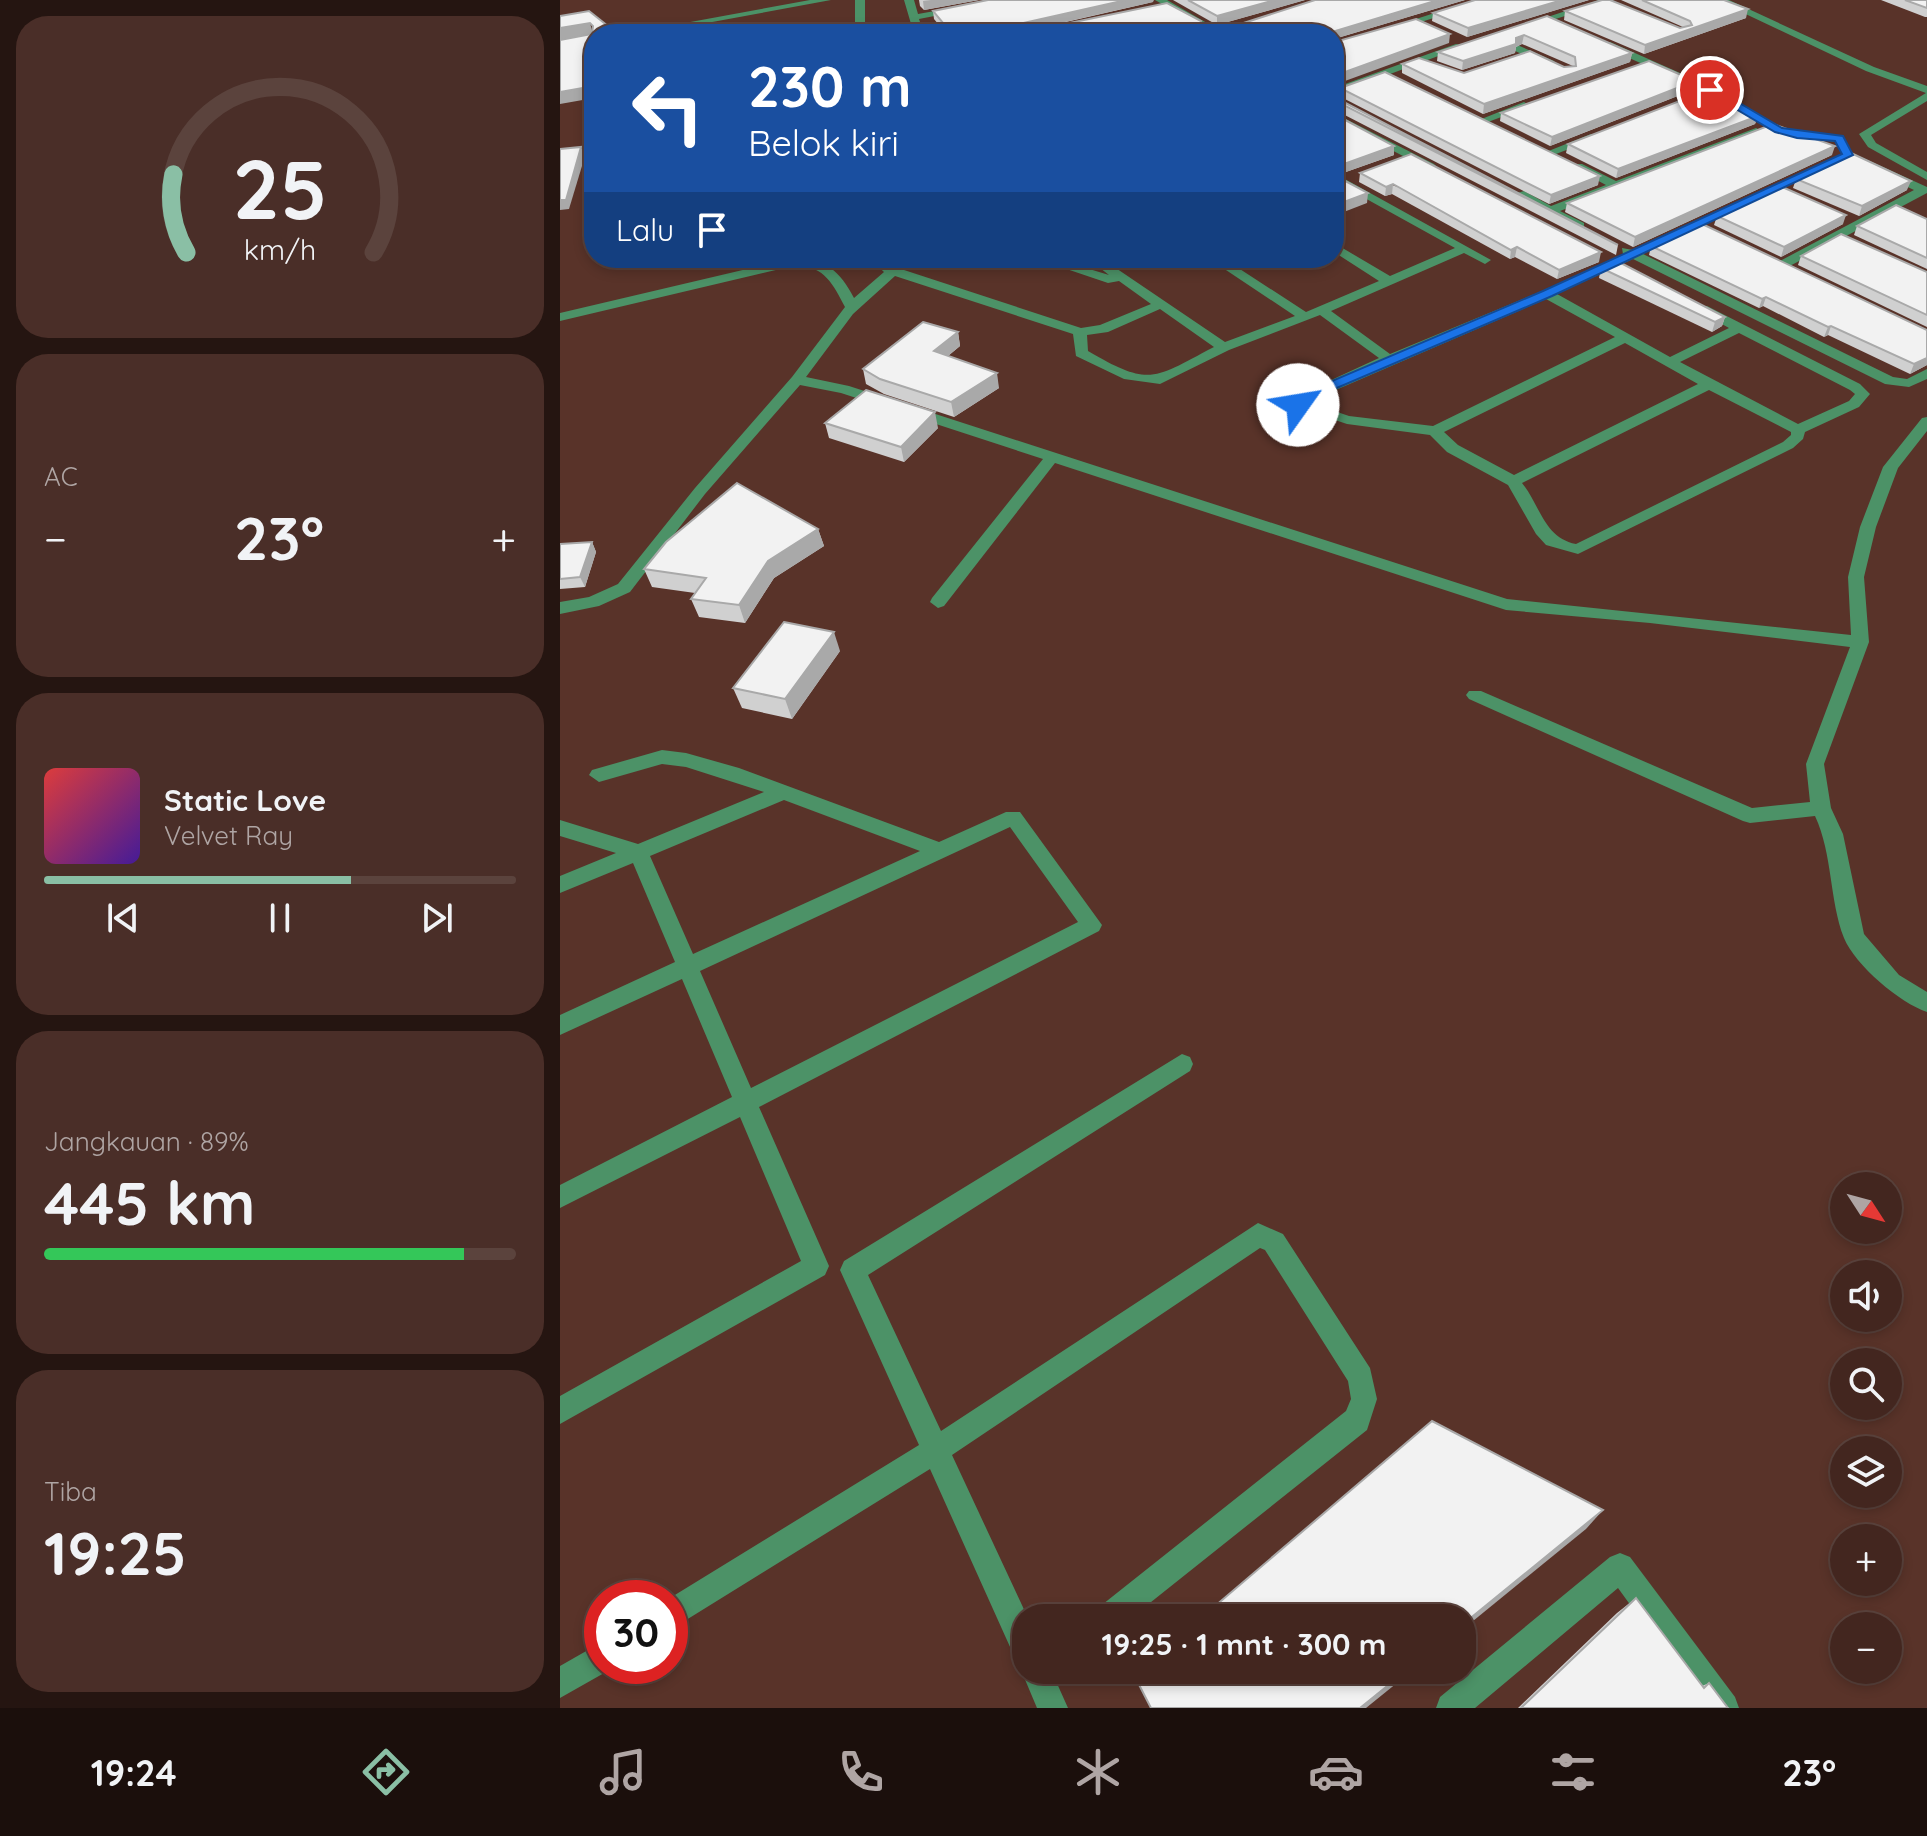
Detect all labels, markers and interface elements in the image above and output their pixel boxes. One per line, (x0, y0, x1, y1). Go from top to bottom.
text: 230 m (748, 51, 912, 121)
icon: left (616, 56, 720, 160)
pin (1676, 56, 1744, 124)
icon: arrive (1688, 68, 1732, 112)
text: Belok kiri (748, 120, 899, 165)
text: 25 (232, 136, 328, 240)
icon: arrive (690, 208, 734, 252)
text: Lalu (616, 211, 674, 249)
text: km/h (244, 231, 316, 267)
position arrow (1256, 363, 1340, 447)
text: AC (44, 460, 78, 493)
text: 23° (234, 500, 324, 575)
text: − (44, 511, 67, 566)
text: + (491, 511, 516, 566)
text: Static Love (164, 781, 326, 819)
text: Velvet Ray (164, 819, 293, 852)
icon: previous (101, 896, 145, 940)
icon: pause (258, 896, 302, 940)
icon: next (415, 896, 459, 940)
text: Jangkauan · 89% (44, 1125, 249, 1158)
text: 445 km (44, 1165, 255, 1240)
north arrow (1830, 1172, 1902, 1244)
map controls (1830, 1172, 1902, 1684)
button: sound (1830, 1260, 1902, 1332)
button: search (1830, 1348, 1902, 1420)
button: layers (1830, 1436, 1902, 1508)
text: Tiba (44, 1475, 97, 1508)
text: 19:25 (44, 1515, 187, 1590)
button: + (1830, 1524, 1902, 1596)
speed limit sign: 30 (584, 1580, 688, 1684)
button: − (1830, 1612, 1902, 1684)
text: 19:25 · 1 mnt · 300 m (1101, 1625, 1387, 1663)
icon: directions (358, 1744, 414, 1800)
icon: music (595, 1744, 651, 1800)
icon: phone (833, 1744, 889, 1800)
icon: climate (1070, 1744, 1126, 1800)
icon: car (1308, 1744, 1364, 1800)
icon: filters (1545, 1744, 1601, 1800)
text: 19:24 (91, 1750, 177, 1795)
text: 23° (1782, 1750, 1836, 1795)

